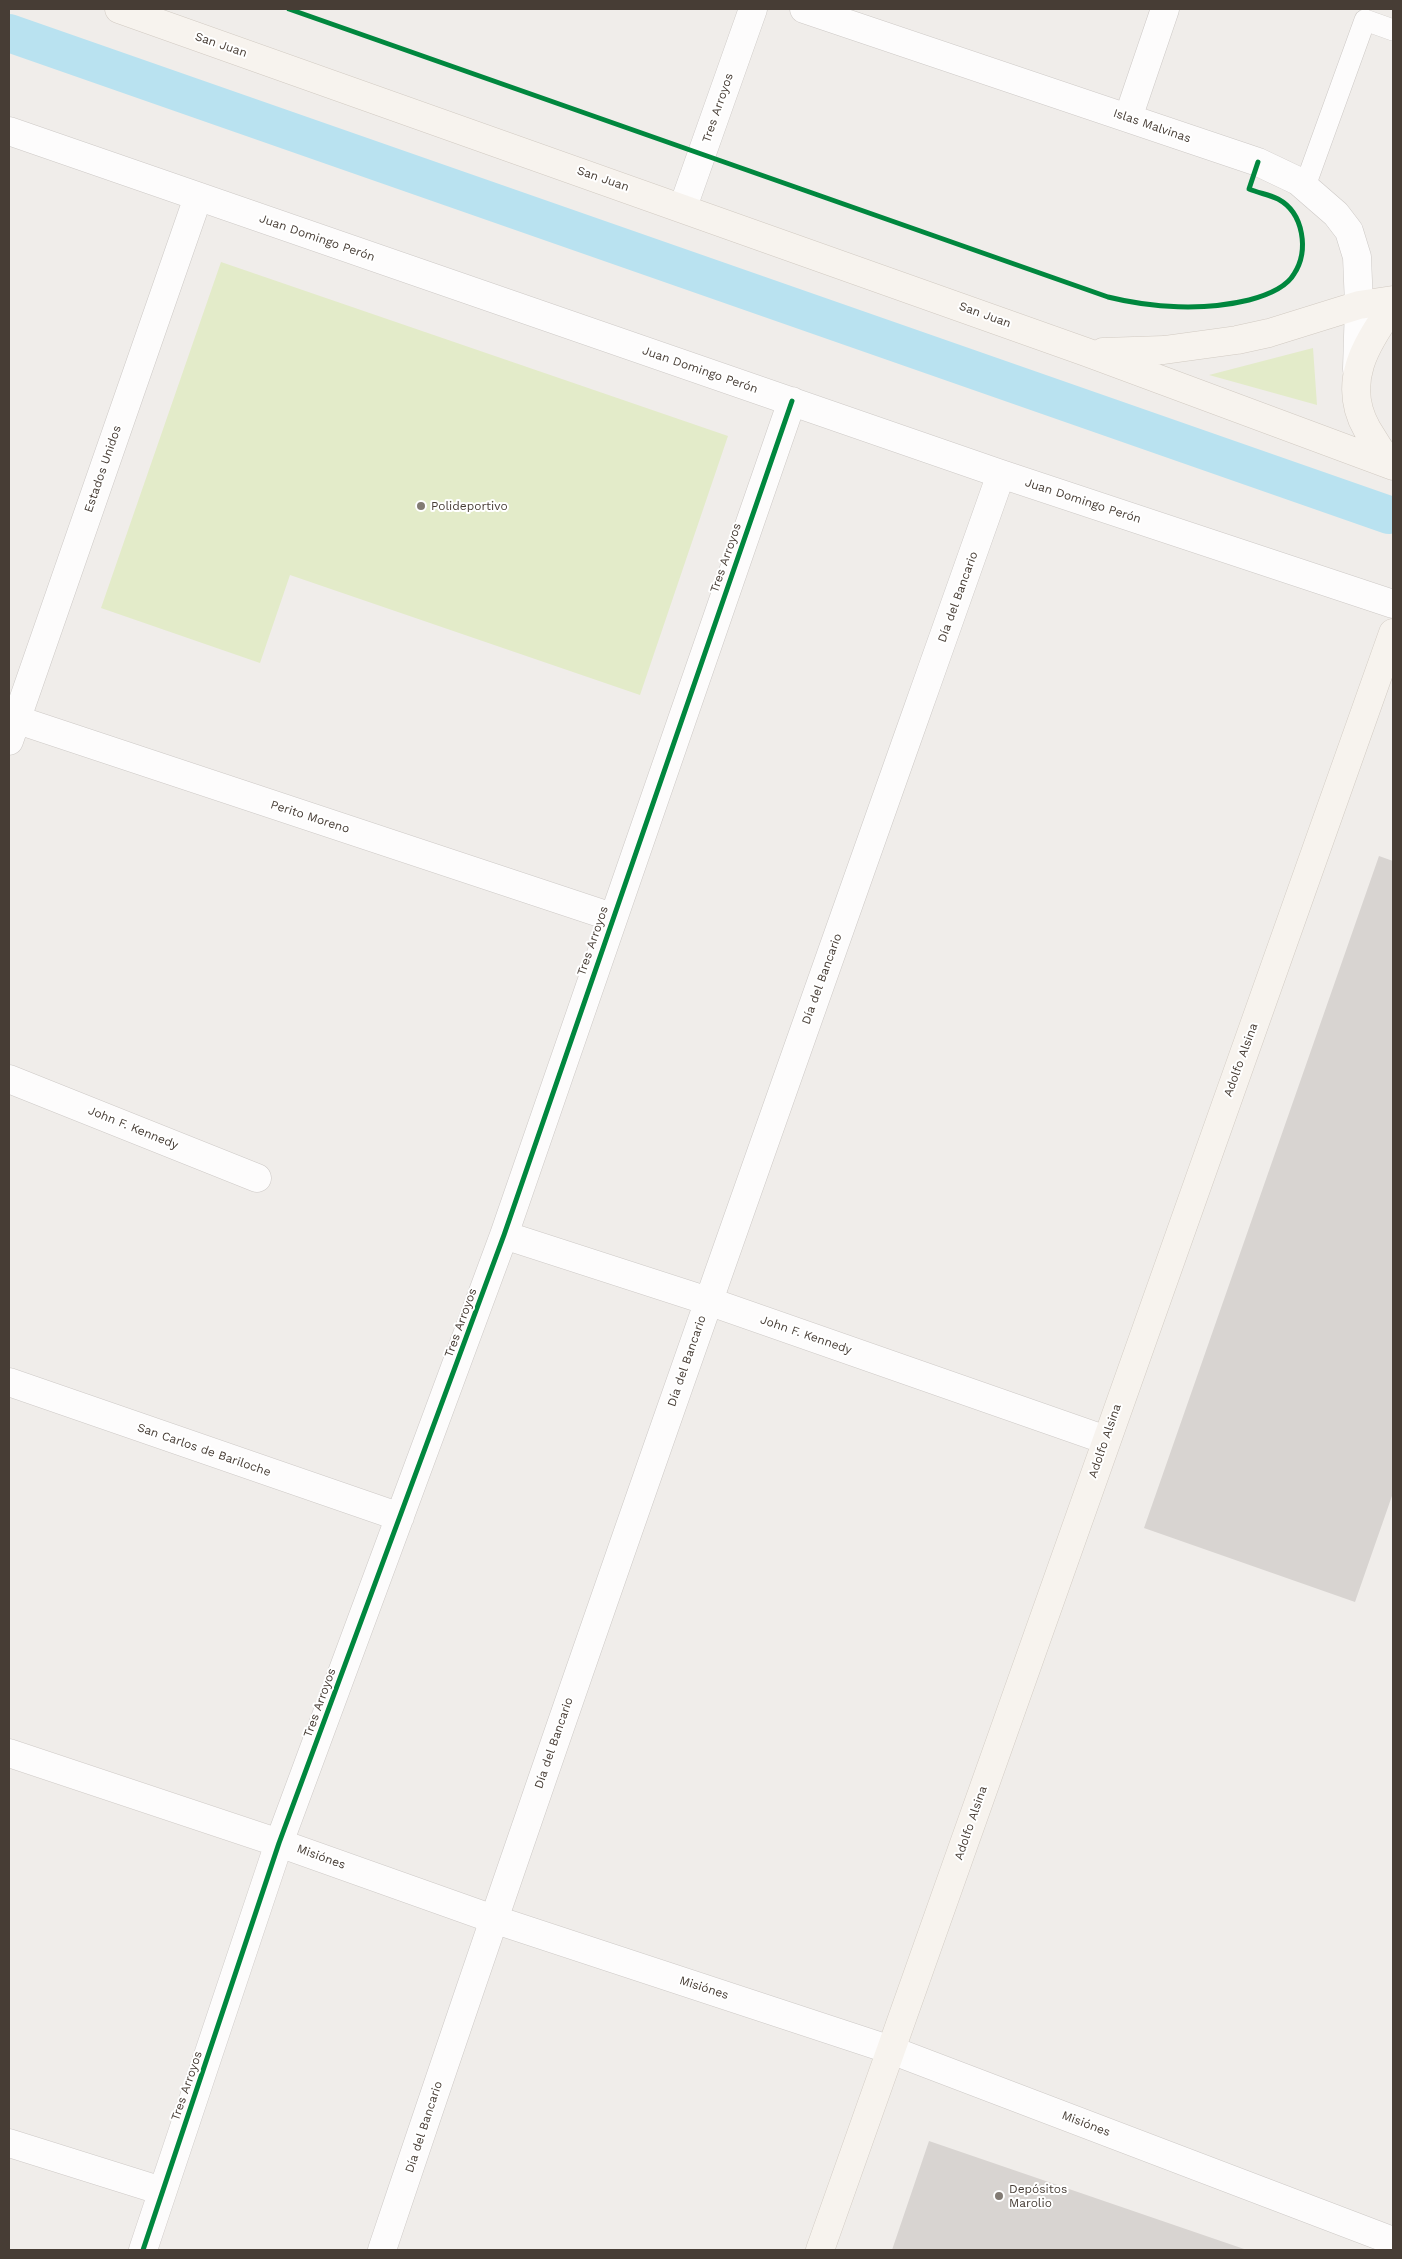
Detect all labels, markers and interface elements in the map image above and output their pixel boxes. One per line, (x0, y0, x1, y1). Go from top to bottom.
street label: San Juan (193, 29, 249, 61)
street label: Tres Arroyos (699, 71, 737, 145)
street label: Islas Malvinas (1111, 106, 1193, 146)
street label: San Juan (575, 163, 631, 195)
street label: Juan Domingo Perón (257, 211, 377, 265)
street label: San Juan (957, 299, 1013, 331)
street label: Juan Domingo Perón (640, 343, 760, 397)
street label: Estados Unidos (81, 424, 125, 514)
street label: Juan Domingo Perón (1023, 475, 1143, 527)
place label: Polideportivo (431, 499, 508, 513)
marker: Polideportivo (415, 500, 427, 512)
street label: Tres Arroyos (707, 521, 745, 595)
street label: Día del Bancario (935, 550, 981, 644)
street label: Perito Moreno (269, 797, 351, 837)
street label: Tres Arroyos (574, 904, 612, 978)
street label: Día del Bancario (799, 932, 845, 1026)
street label: Adolfo Alsina (1221, 1021, 1261, 1099)
street label: John F. Kennedy (86, 1103, 180, 1153)
street label: Tres Arroyos (442, 1286, 480, 1360)
street label: Día del Bancario (665, 1313, 709, 1409)
street label: John F. Kennedy (758, 1313, 854, 1357)
street label: Adolfo Alsina (1086, 1402, 1124, 1480)
street label: San Carlos de Bariloche (135, 1420, 273, 1480)
street label: Tres Arroyos (301, 1666, 339, 1740)
street label: Día del Bancario (532, 1695, 576, 1791)
street label: Adolfo Alsina (952, 1784, 990, 1862)
street label: Misiónes (295, 1842, 347, 1872)
street label: Misiónes (678, 1973, 730, 2003)
street label: Tres Arroyos (168, 2049, 206, 2123)
street label: Día del Bancario (402, 2079, 446, 2175)
street label: Misiónes (1060, 2108, 1112, 2140)
place label: Depósitos Marolio (1009, 2182, 1067, 2210)
marker: Depósitos Marolio (993, 2190, 1005, 2202)

